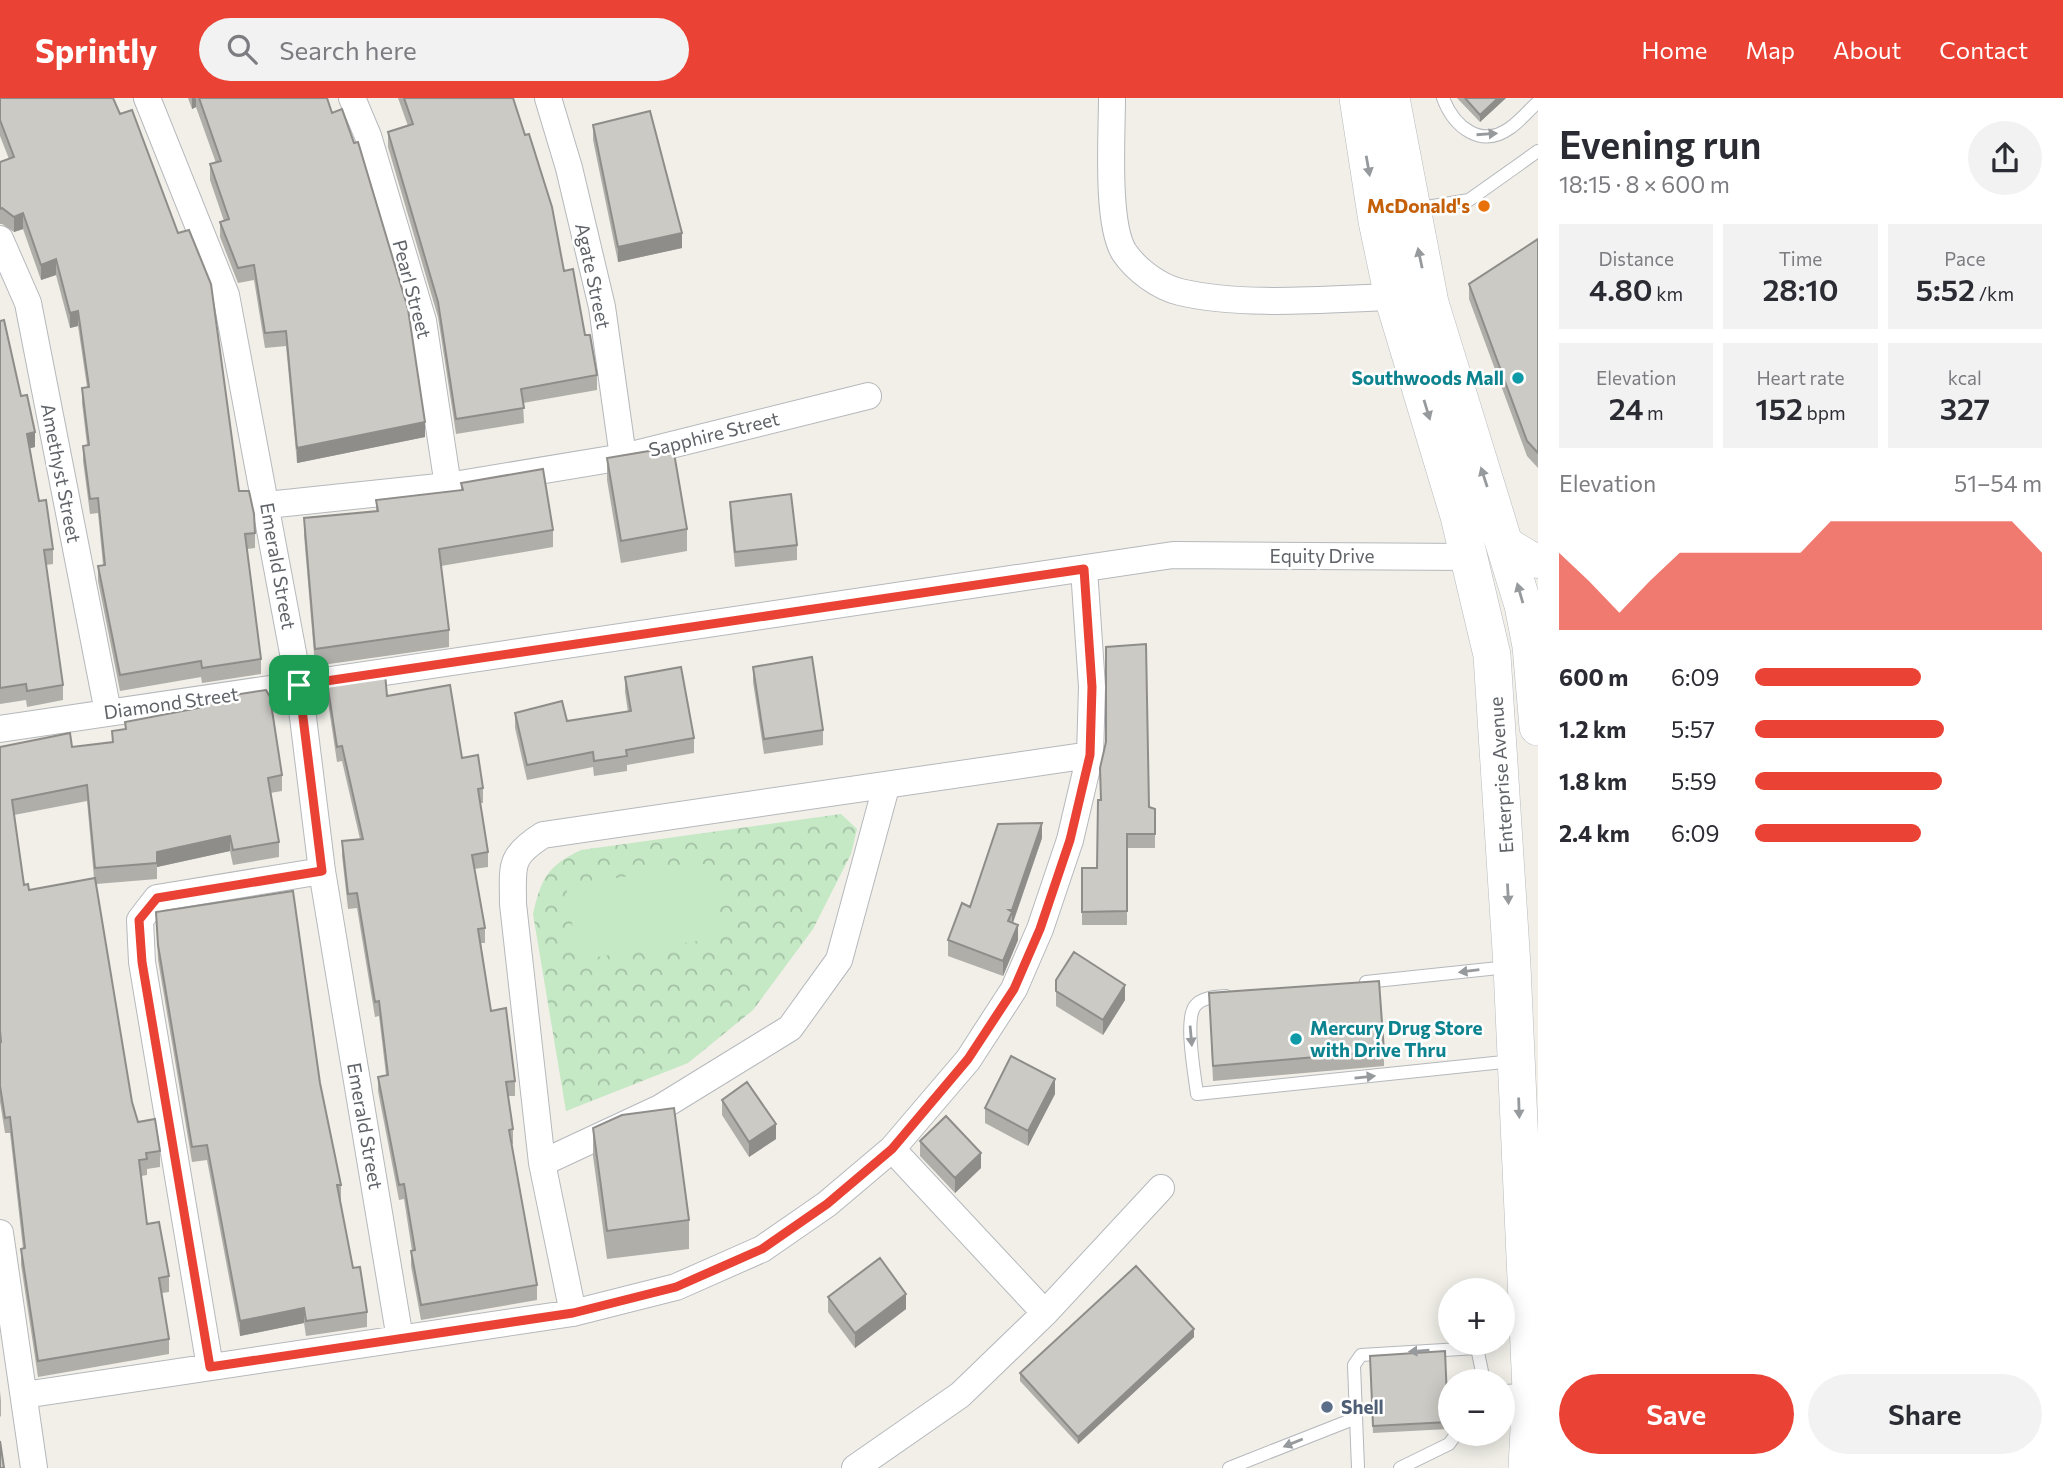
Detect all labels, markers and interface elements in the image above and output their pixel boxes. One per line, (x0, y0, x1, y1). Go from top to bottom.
search box (199, 18, 689, 81)
text: Sprintly (35, 29, 157, 70)
icon: search (223, 30, 261, 68)
text: Search here (279, 34, 417, 65)
text: Home (1642, 35, 1708, 64)
text: Map (1746, 35, 1795, 64)
text: About (1833, 35, 1901, 64)
text: Contact (1939, 35, 2028, 64)
text: Evening run (1559, 120, 1762, 167)
button: share (1968, 121, 2042, 195)
one-way arrow (1476, 128, 1498, 139)
one-way arrow (1363, 155, 1374, 177)
text: 18:15 · 8 × 600 m (1559, 170, 1730, 198)
place label: McDonald's (1367, 194, 1470, 217)
marker: McDonald's (1476, 198, 1492, 214)
street label: Agate Street (571, 221, 616, 331)
street label: Pearl Street (388, 237, 437, 341)
one-way arrow (1415, 247, 1426, 269)
text: Distance (1598, 247, 1674, 270)
text: Time (1779, 247, 1822, 270)
text: Pace (1944, 247, 1985, 270)
text: 4.80 (1589, 270, 1653, 307)
text: 28:10 (1762, 270, 1839, 307)
text: 5:52 (1916, 270, 1975, 307)
text: km (1653, 282, 1683, 305)
text: /km (1975, 282, 2014, 305)
place label: Southwoods Mall (1351, 366, 1504, 389)
text: Elevation (1596, 366, 1676, 389)
text: Heart rate (1756, 366, 1845, 389)
text: kcal (1948, 366, 1982, 389)
marker: Southwoods Mall (1510, 370, 1526, 386)
text: 24 (1609, 389, 1643, 426)
text: 152 (1755, 389, 1803, 426)
text: 327 (1940, 389, 1990, 426)
one-way arrow (1423, 400, 1433, 421)
street label: Amethyst Street (37, 401, 86, 545)
text: m (1643, 401, 1664, 424)
text: bpm (1803, 401, 1846, 424)
street label: Sapphire Street (646, 406, 782, 461)
one-way arrow (1478, 466, 1489, 487)
text: Elevation (1559, 469, 1656, 497)
text: 51–54 m (1954, 469, 2042, 497)
street label: Emerald Street (256, 501, 301, 631)
street label: Equity Drive (1269, 544, 1375, 567)
one-way arrow (1514, 582, 1524, 603)
pin (269, 655, 329, 715)
text: 600 m (1559, 663, 1628, 691)
text: 6:09 (1671, 663, 1719, 691)
icon: arrive (280, 666, 318, 704)
street label: Diamond Street (102, 682, 240, 723)
street label: Enterprise Avenue (1484, 696, 1517, 854)
text: 1.2 km (1559, 715, 1626, 743)
text: 5:57 (1671, 715, 1715, 743)
text: 1.8 km (1559, 767, 1627, 795)
text: 5:59 (1671, 767, 1717, 795)
text: 2.4 km (1559, 819, 1630, 847)
text: 6:09 (1671, 819, 1719, 847)
one-way arrow (1503, 883, 1514, 905)
one-way arrow (1457, 966, 1479, 977)
place label: Mercury Drug Store with Drive Thru (1310, 1016, 1483, 1061)
one-way arrow (1186, 1025, 1197, 1047)
marker: Mercury Drug Store with Drive Thru (1288, 1031, 1304, 1047)
street label: Emerald Street (343, 1061, 388, 1191)
one-way arrow (1354, 1072, 1376, 1083)
one-way arrow (1513, 1097, 1524, 1119)
map controls (1438, 1278, 1515, 1446)
button: + (1438, 1278, 1515, 1355)
one-way arrow (1407, 1346, 1429, 1357)
button: − (1438, 1369, 1515, 1446)
button: Save (1559, 1374, 1794, 1454)
button: Share (1808, 1374, 2042, 1454)
place label: Shell (1341, 1395, 1384, 1418)
marker: Shell (1319, 1399, 1335, 1415)
one-way arrow (1282, 1437, 1303, 1448)

